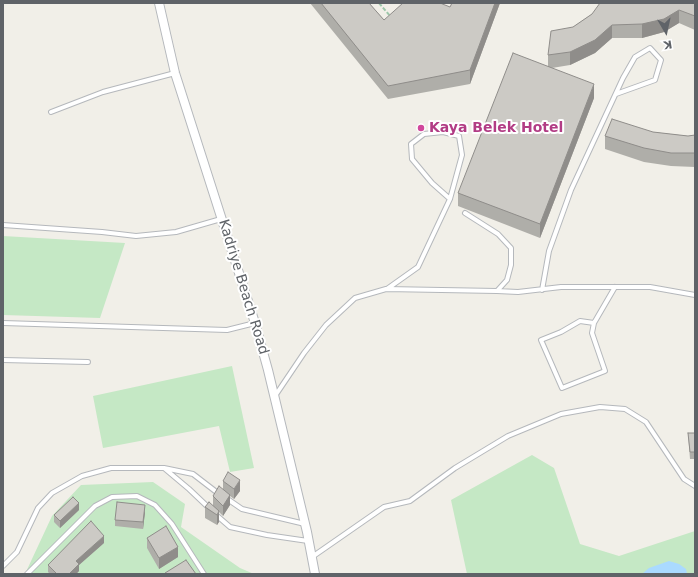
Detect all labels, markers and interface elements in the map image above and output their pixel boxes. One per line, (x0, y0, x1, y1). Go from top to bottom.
north arrow (646, 12, 686, 52)
text: K (663, 37, 673, 51)
place label: Kaya Belek Hotel (429, 120, 563, 136)
marker: Kaya Belek Hotel (416, 123, 426, 133)
street label: Kadriye Beach Road (214, 217, 272, 357)

